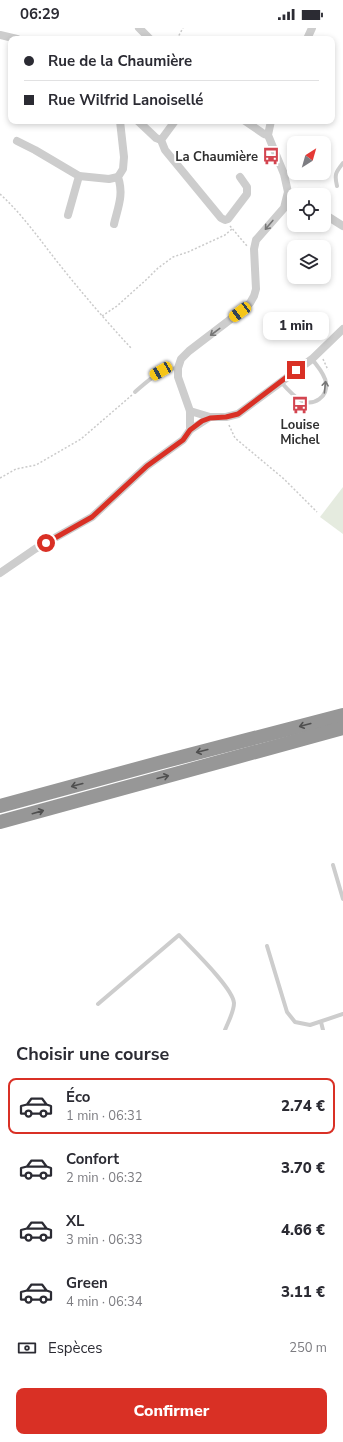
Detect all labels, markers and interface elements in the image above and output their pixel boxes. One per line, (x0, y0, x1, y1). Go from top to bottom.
text: 06:29 (20, 4, 60, 24)
text: Rue de la Chaumière (48, 51, 192, 71)
text: Rue Wilfrid Lanoisellé (48, 90, 203, 110)
north arrow (287, 136, 331, 180)
map controls (287, 136, 331, 284)
bus stop icon: La Chaumière (261, 146, 281, 166)
place label: La Chaumière (175, 148, 258, 166)
button: locate (287, 188, 331, 232)
one-way arrow (264, 220, 273, 231)
button: layers (287, 240, 331, 284)
car (227, 300, 253, 324)
callout: 1 min (263, 312, 329, 340)
text: 1 min (279, 317, 313, 335)
one-way arrow (209, 328, 220, 336)
car (148, 360, 174, 382)
route end (287, 361, 305, 379)
one-way arrow (321, 381, 329, 394)
bus stop icon: Louise Michel (290, 395, 310, 415)
place label: Louise Michel (280, 416, 321, 449)
route start (37, 534, 55, 552)
one-way arrow (299, 722, 312, 729)
one-way arrow (196, 748, 209, 756)
one-way arrow (156, 773, 169, 780)
one-way arrow (71, 782, 84, 789)
one-way arrow (31, 808, 44, 815)
text: Choisir une course (16, 1042, 169, 1066)
text: Éco (66, 1087, 90, 1107)
icon: car (18, 1088, 54, 1124)
text: 2.74 € (281, 1096, 325, 1116)
text: 1 min · 06:31 (66, 1107, 142, 1125)
text: Confort (66, 1149, 119, 1169)
icon: car (18, 1150, 54, 1186)
text: 3.70 € (281, 1158, 325, 1178)
text: 2 min · 06:32 (66, 1169, 142, 1187)
text: XL (66, 1211, 85, 1231)
icon: car (18, 1212, 54, 1248)
text: 4.66 € (281, 1220, 325, 1240)
text: 3 min · 06:33 (66, 1231, 142, 1249)
text: Green (66, 1273, 108, 1293)
icon: car (18, 1274, 54, 1310)
text: 3.11 € (281, 1282, 325, 1302)
text: 4 min · 06:34 (66, 1293, 142, 1311)
icon: cash (16, 1337, 38, 1359)
text: Espèces (48, 1338, 103, 1358)
text: 250 m (289, 1339, 327, 1357)
button: Confirmer (16, 1388, 327, 1434)

